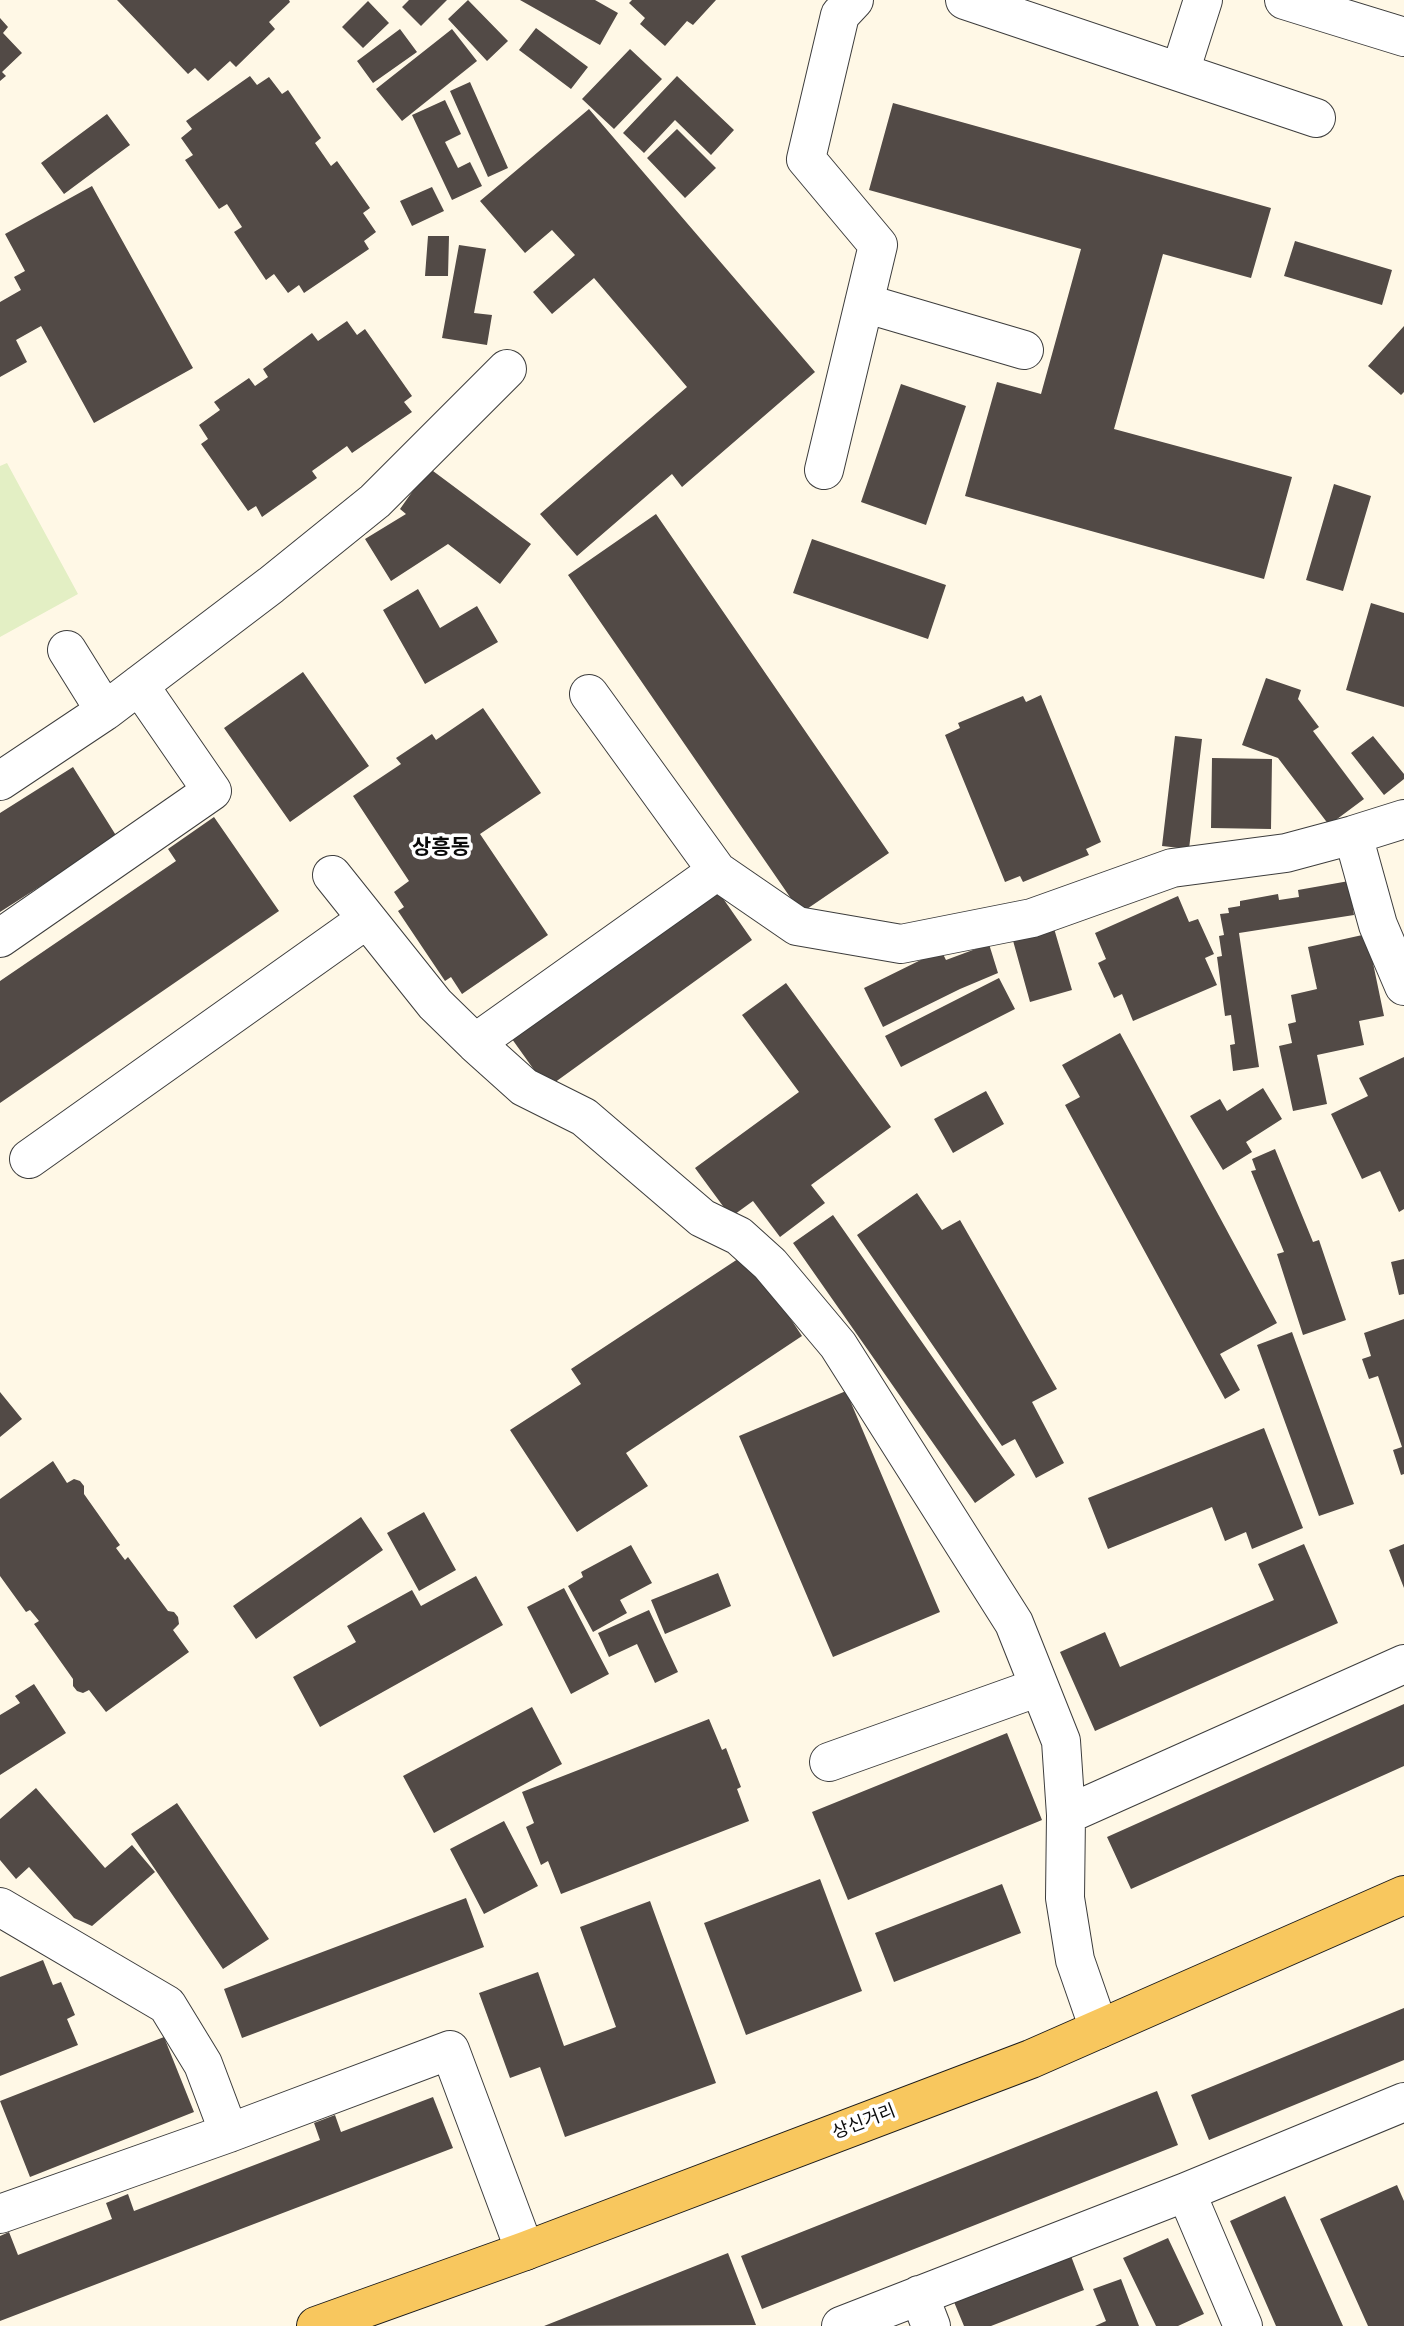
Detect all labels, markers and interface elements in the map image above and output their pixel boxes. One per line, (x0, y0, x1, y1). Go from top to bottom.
district label: 상흥동 (412, 835, 470, 861)
street label: 상신거리 (829, 2100, 899, 2144)

